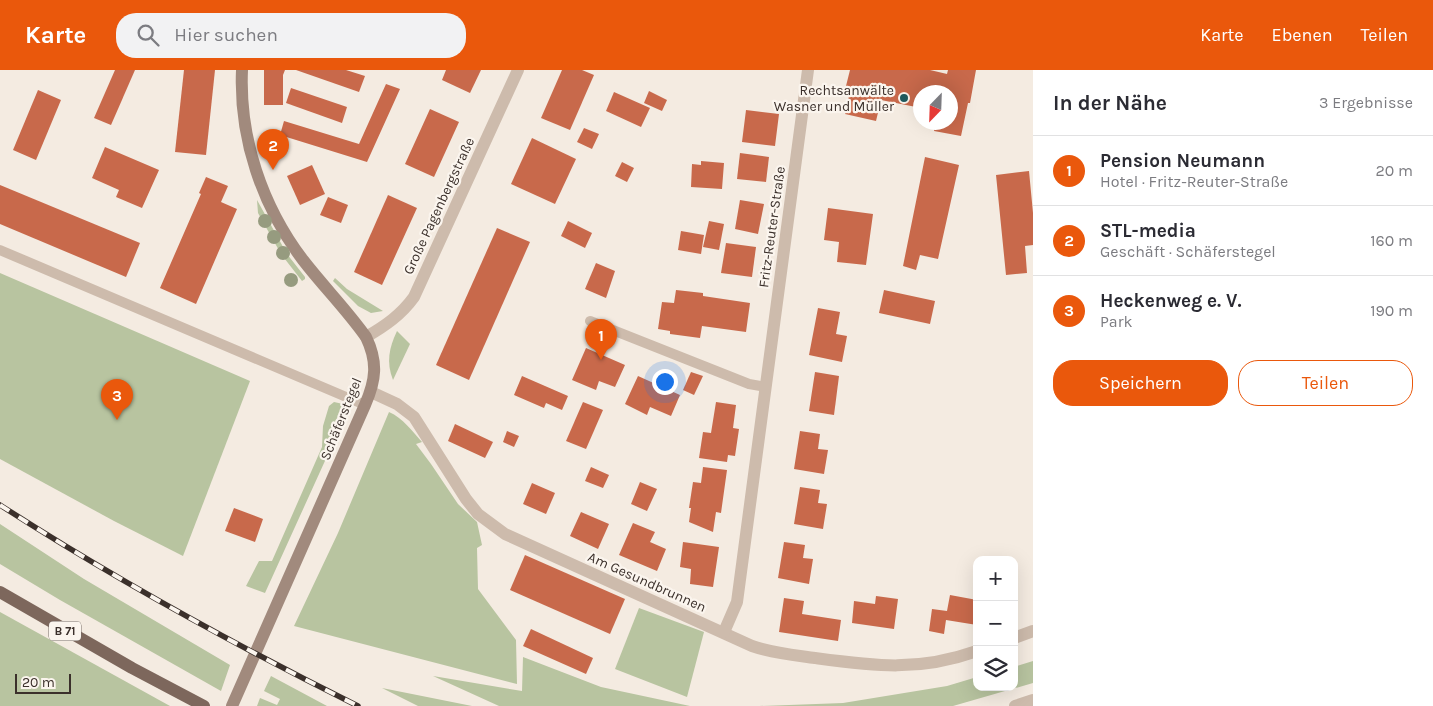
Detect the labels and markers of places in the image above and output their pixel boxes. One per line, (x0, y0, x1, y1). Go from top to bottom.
place label: Rechtsanwälte Wasner und Müller (774, 82, 895, 115)
marker: Rechtsanwälte Wasner und Müller (898, 92, 910, 104)
pin: 2 (257, 129, 289, 170)
pin: 1 (585, 319, 617, 360)
pin: 3 (101, 379, 133, 420)

